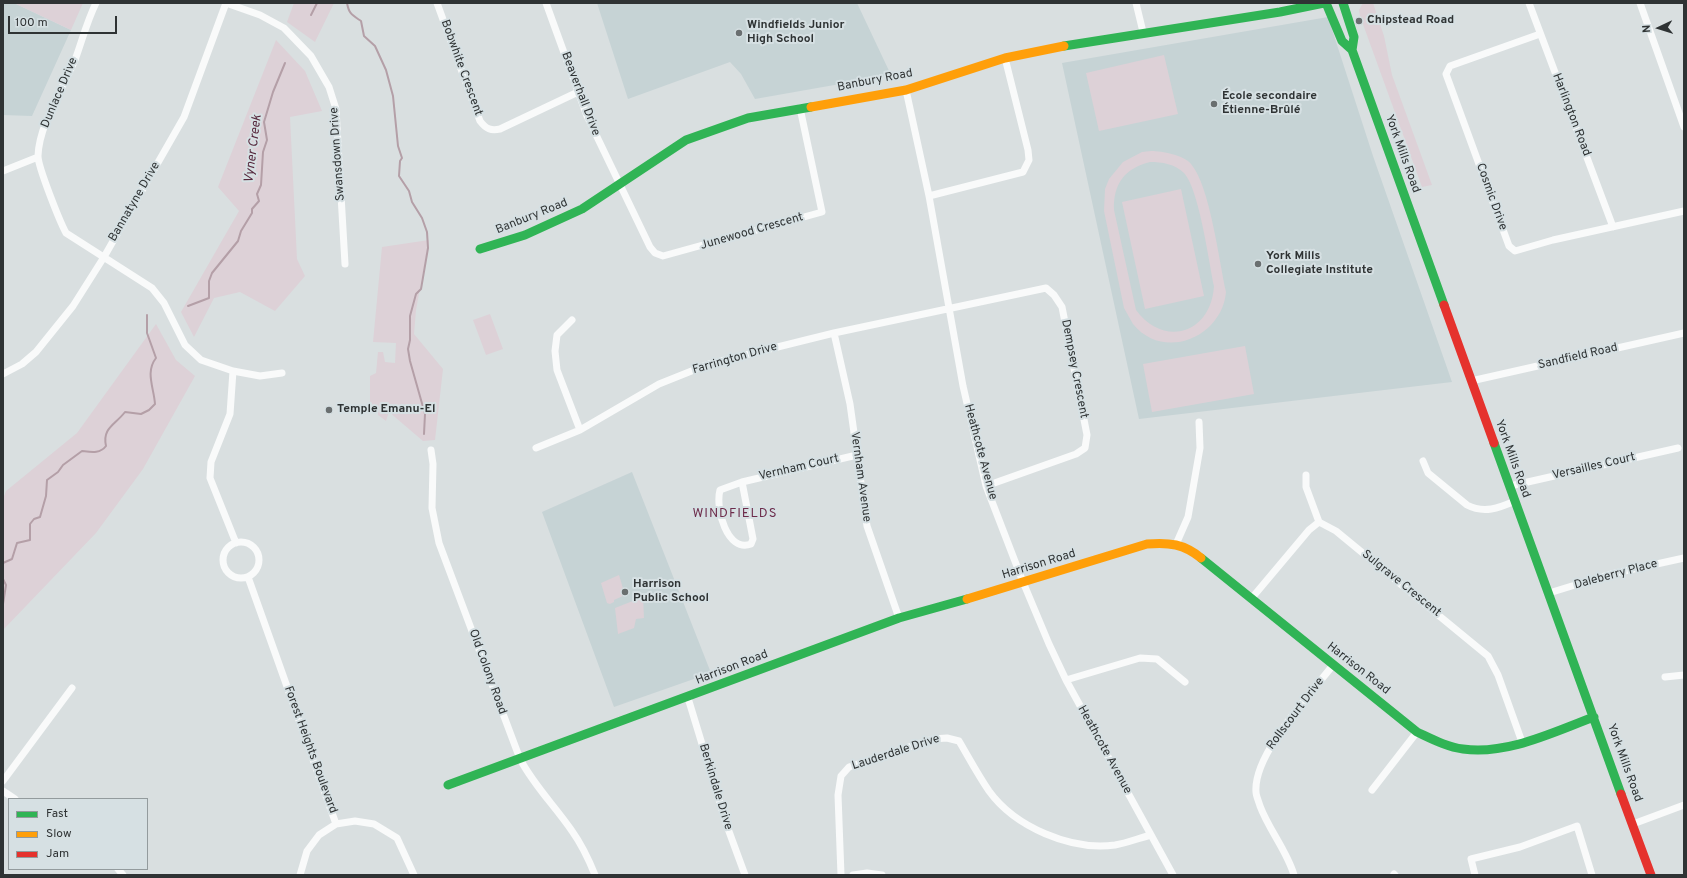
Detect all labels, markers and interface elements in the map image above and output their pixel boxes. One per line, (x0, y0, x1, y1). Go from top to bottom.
scale bar (10, 8, 119, 34)
north arrow (1639, 8, 1679, 48)
place label: Chipstead Road (1367, 14, 1454, 28)
text: 100 m (15, 15, 48, 31)
marker: Chipstead Road (1354, 16, 1364, 26)
street label: Bobwhite Crescent (437, 18, 485, 118)
place label: Windfields Junior High School (747, 19, 844, 47)
text: N (1640, 24, 1654, 33)
marker: Windfields Junior High School (734, 28, 744, 38)
street label: Beaverhall Drive (557, 50, 603, 138)
street label: Dunlace Drive (39, 56, 81, 130)
street label: Banbury Road (836, 67, 914, 95)
street label: Harlington Road (1549, 72, 1593, 158)
place label: École secondaire Étienne-Brûlé (1222, 90, 1317, 118)
marker: École secondaire Étienne-Brûlé (1209, 99, 1219, 109)
street label: Swansdown Drive (328, 107, 348, 201)
street label: York Mills Road (1381, 113, 1423, 195)
water label: Vyner Creek (242, 114, 266, 184)
street label: Bannatyne Drive (106, 160, 164, 244)
street label: Cosmic Drive (1472, 161, 1510, 233)
street label: Banbury Road (494, 196, 570, 238)
street label: Junewood Crescent (699, 210, 805, 254)
place label: York Mills Collegiate Institute (1266, 250, 1373, 278)
marker: York Mills Collegiate Institute (1253, 259, 1263, 269)
street label: Dempsey Crescent (1057, 318, 1091, 420)
street label: Farrington Drive (691, 340, 779, 378)
street label: Sandfield Road (1537, 341, 1619, 373)
street label: Heathcote Avenue (960, 402, 1000, 502)
place label: Temple Emanu-El (337, 403, 435, 417)
marker: Temple Emanu-El (324, 405, 334, 415)
street label: York Mills Road (1491, 418, 1533, 500)
street label: Vernham Avenue (847, 431, 873, 523)
street label: Versailles Court (1551, 450, 1637, 484)
street label: Vernham Court (758, 452, 840, 484)
district label: WINDFIELDS (693, 506, 777, 522)
street label: Harrison Road (1000, 547, 1078, 583)
street label: Sulgrave Crescent (1358, 548, 1444, 620)
street label: Daleberry Place (1573, 557, 1659, 593)
place label: Harrison Public School (633, 578, 709, 606)
marker: Harrison Public School (620, 587, 630, 597)
street label: Old Colony Road (465, 628, 509, 716)
street label: Harrison Road (1324, 640, 1392, 698)
street label: Harrison Road (694, 648, 770, 688)
street label: Rollscourt Drive (1264, 675, 1328, 753)
street label: Forest Heights Boulevard (280, 684, 340, 816)
street label: Heathcote Avenue (1074, 703, 1134, 797)
street label: York Mills Road (1603, 722, 1645, 804)
street label: Lauderdale Drive (850, 732, 942, 774)
street label: Berkindale Drive (695, 742, 735, 832)
legend (8, 798, 148, 870)
text: Fast (46, 806, 68, 822)
text: Slow (46, 826, 72, 842)
text: Jam (46, 846, 69, 862)

